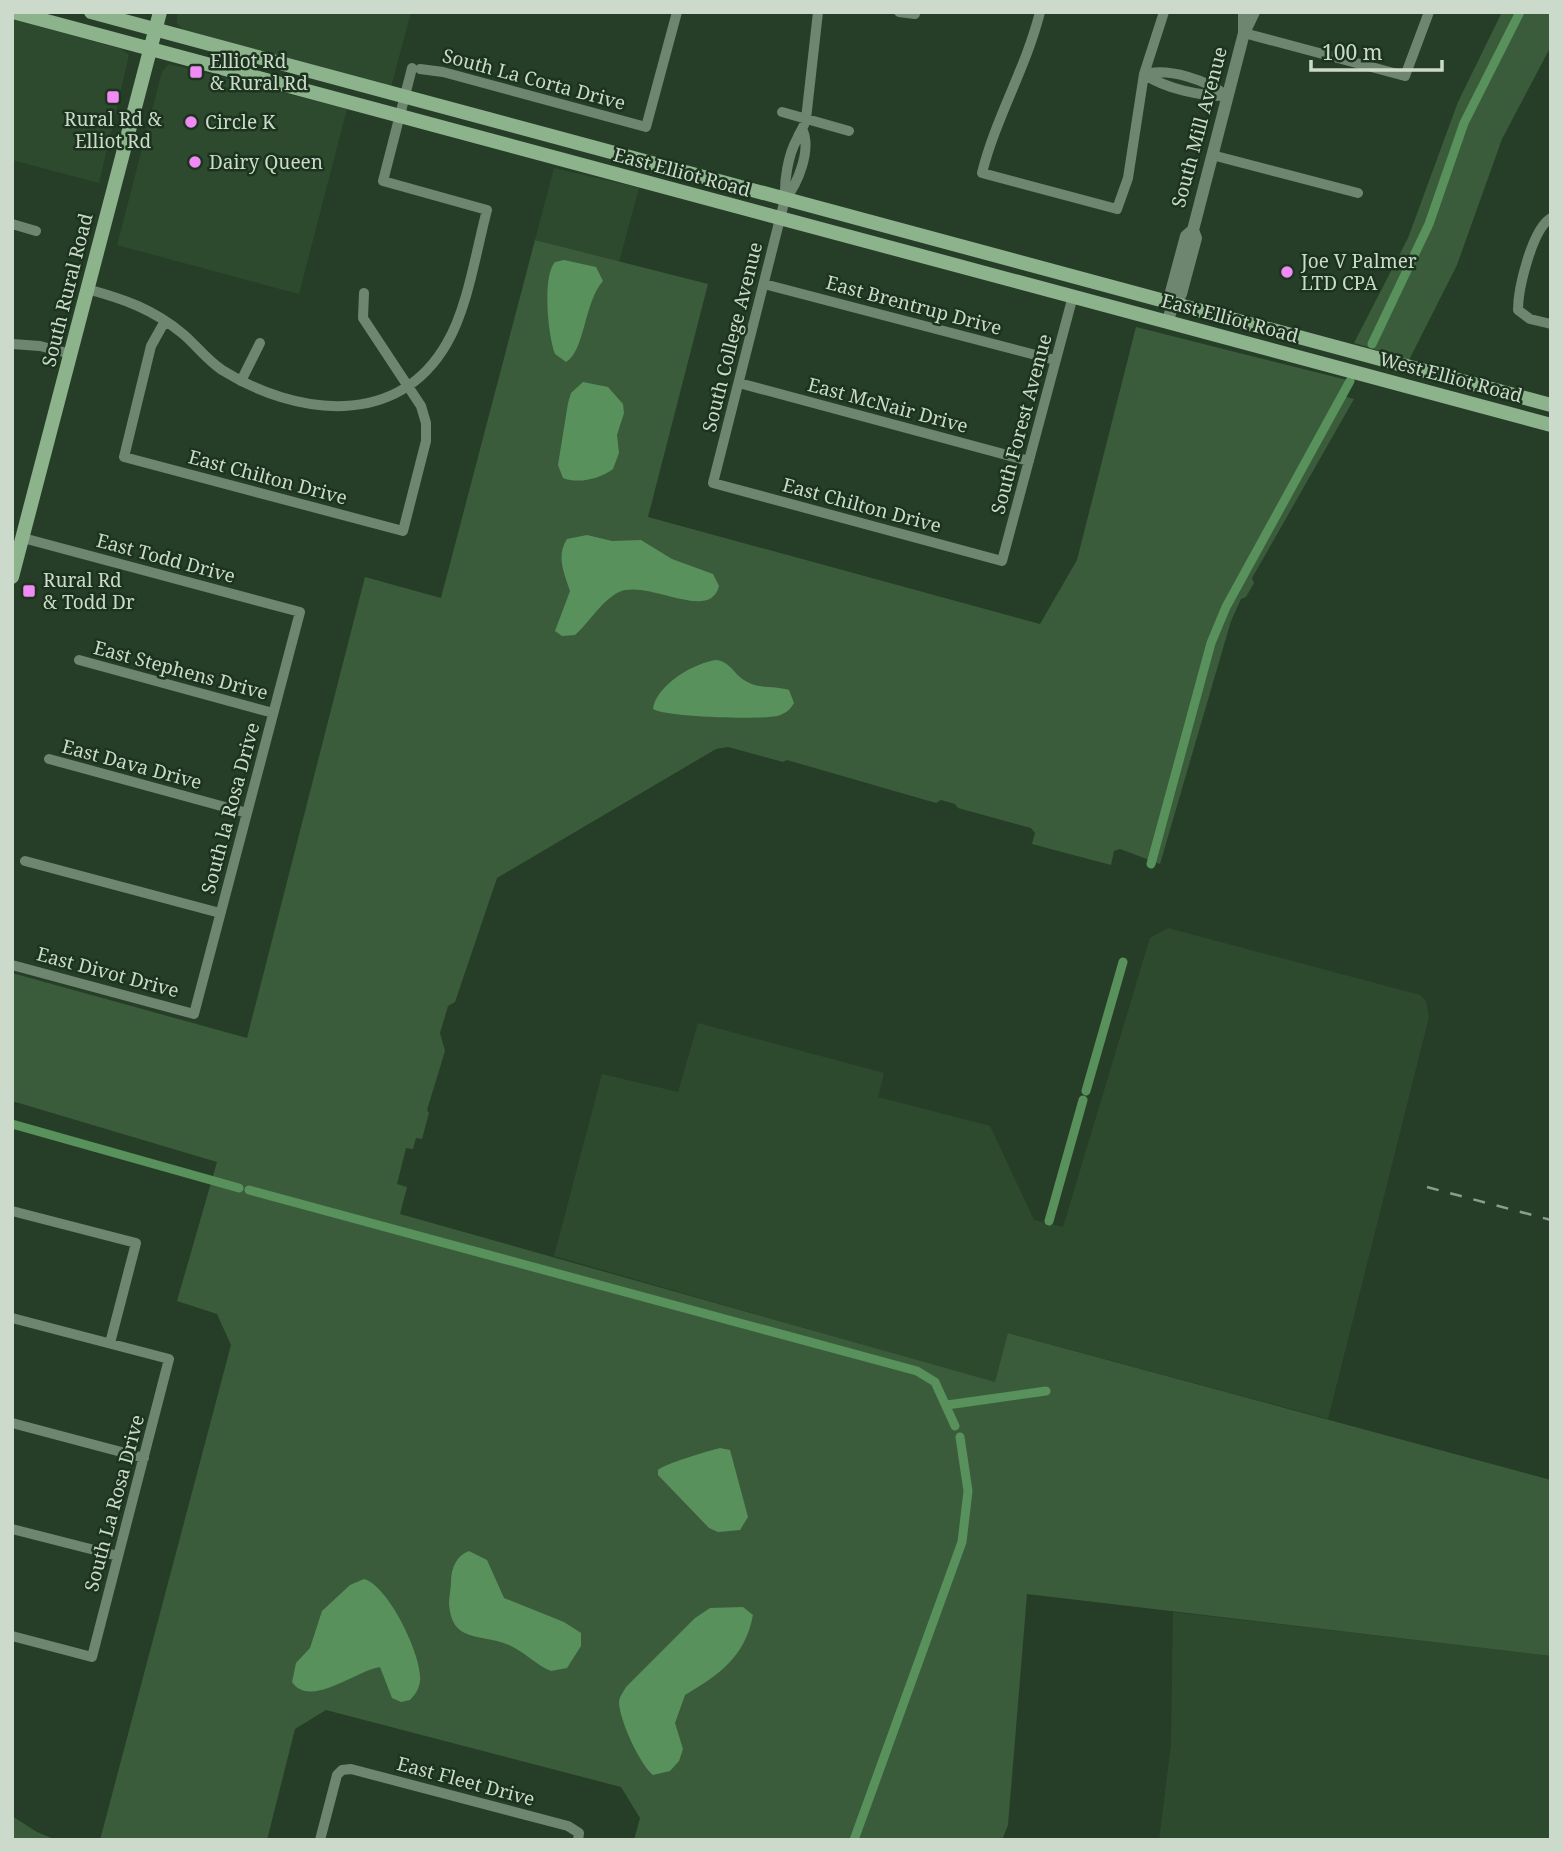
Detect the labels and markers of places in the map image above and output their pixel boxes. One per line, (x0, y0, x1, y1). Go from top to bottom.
place label: Elliot Rd & Rural Rd (210, 48, 308, 96)
marker: Elliot Rd & Rural Rd (188, 64, 204, 80)
marker: Rural Rd & Elliot Rd (105, 89, 121, 105)
place label: Rural Rd & Elliot Rd (64, 106, 162, 154)
place label: Circle K (205, 109, 276, 135)
marker: Circle K (183, 114, 199, 130)
place label: Dairy Queen (209, 149, 323, 175)
marker: Dairy Queen (187, 154, 203, 170)
place label: Joe V Palmer LTD CPA (1300, 248, 1417, 296)
marker: Joe V Palmer LTD CPA (1279, 264, 1295, 280)
place label: Rural Rd & Todd Dr (43, 567, 135, 615)
marker: Rural Rd & Todd Dr (21, 583, 37, 599)

